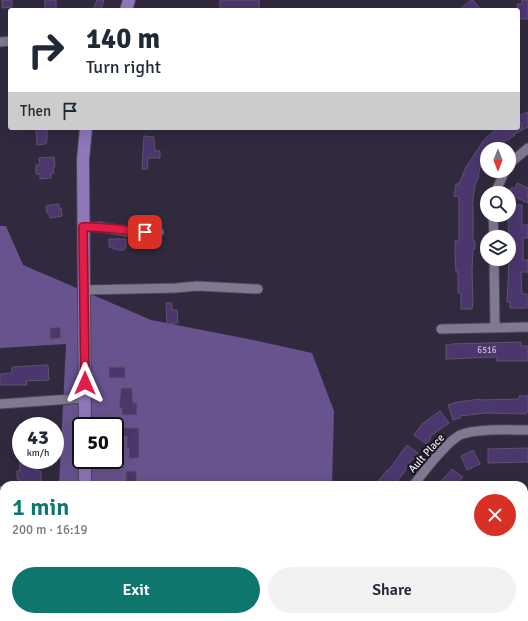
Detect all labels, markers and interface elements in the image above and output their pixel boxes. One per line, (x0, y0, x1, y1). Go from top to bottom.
text: 140 m (86, 22, 160, 56)
icon: right (20, 24, 72, 76)
text: Turn right (86, 56, 161, 78)
icon: arrive (59, 100, 81, 122)
text: Then (20, 102, 51, 120)
north arrow (480, 142, 516, 178)
map controls (480, 142, 516, 266)
button: search (480, 186, 516, 222)
pin (128, 215, 162, 249)
icon: arrive (134, 221, 156, 243)
button: layers (480, 230, 516, 266)
house number: 6516 (477, 345, 497, 356)
position arrow (64, 362, 106, 404)
speed limit sign: 50 (72, 417, 124, 469)
text: 43 (27, 425, 49, 450)
street label: Ault Place (406, 431, 447, 475)
text: km/h (27, 447, 49, 459)
text: 1 min (12, 492, 69, 522)
button: close (474, 494, 516, 536)
text: 200 m · 16:19 (12, 522, 88, 538)
button: Exit (12, 567, 260, 613)
button: Share (268, 567, 516, 613)

